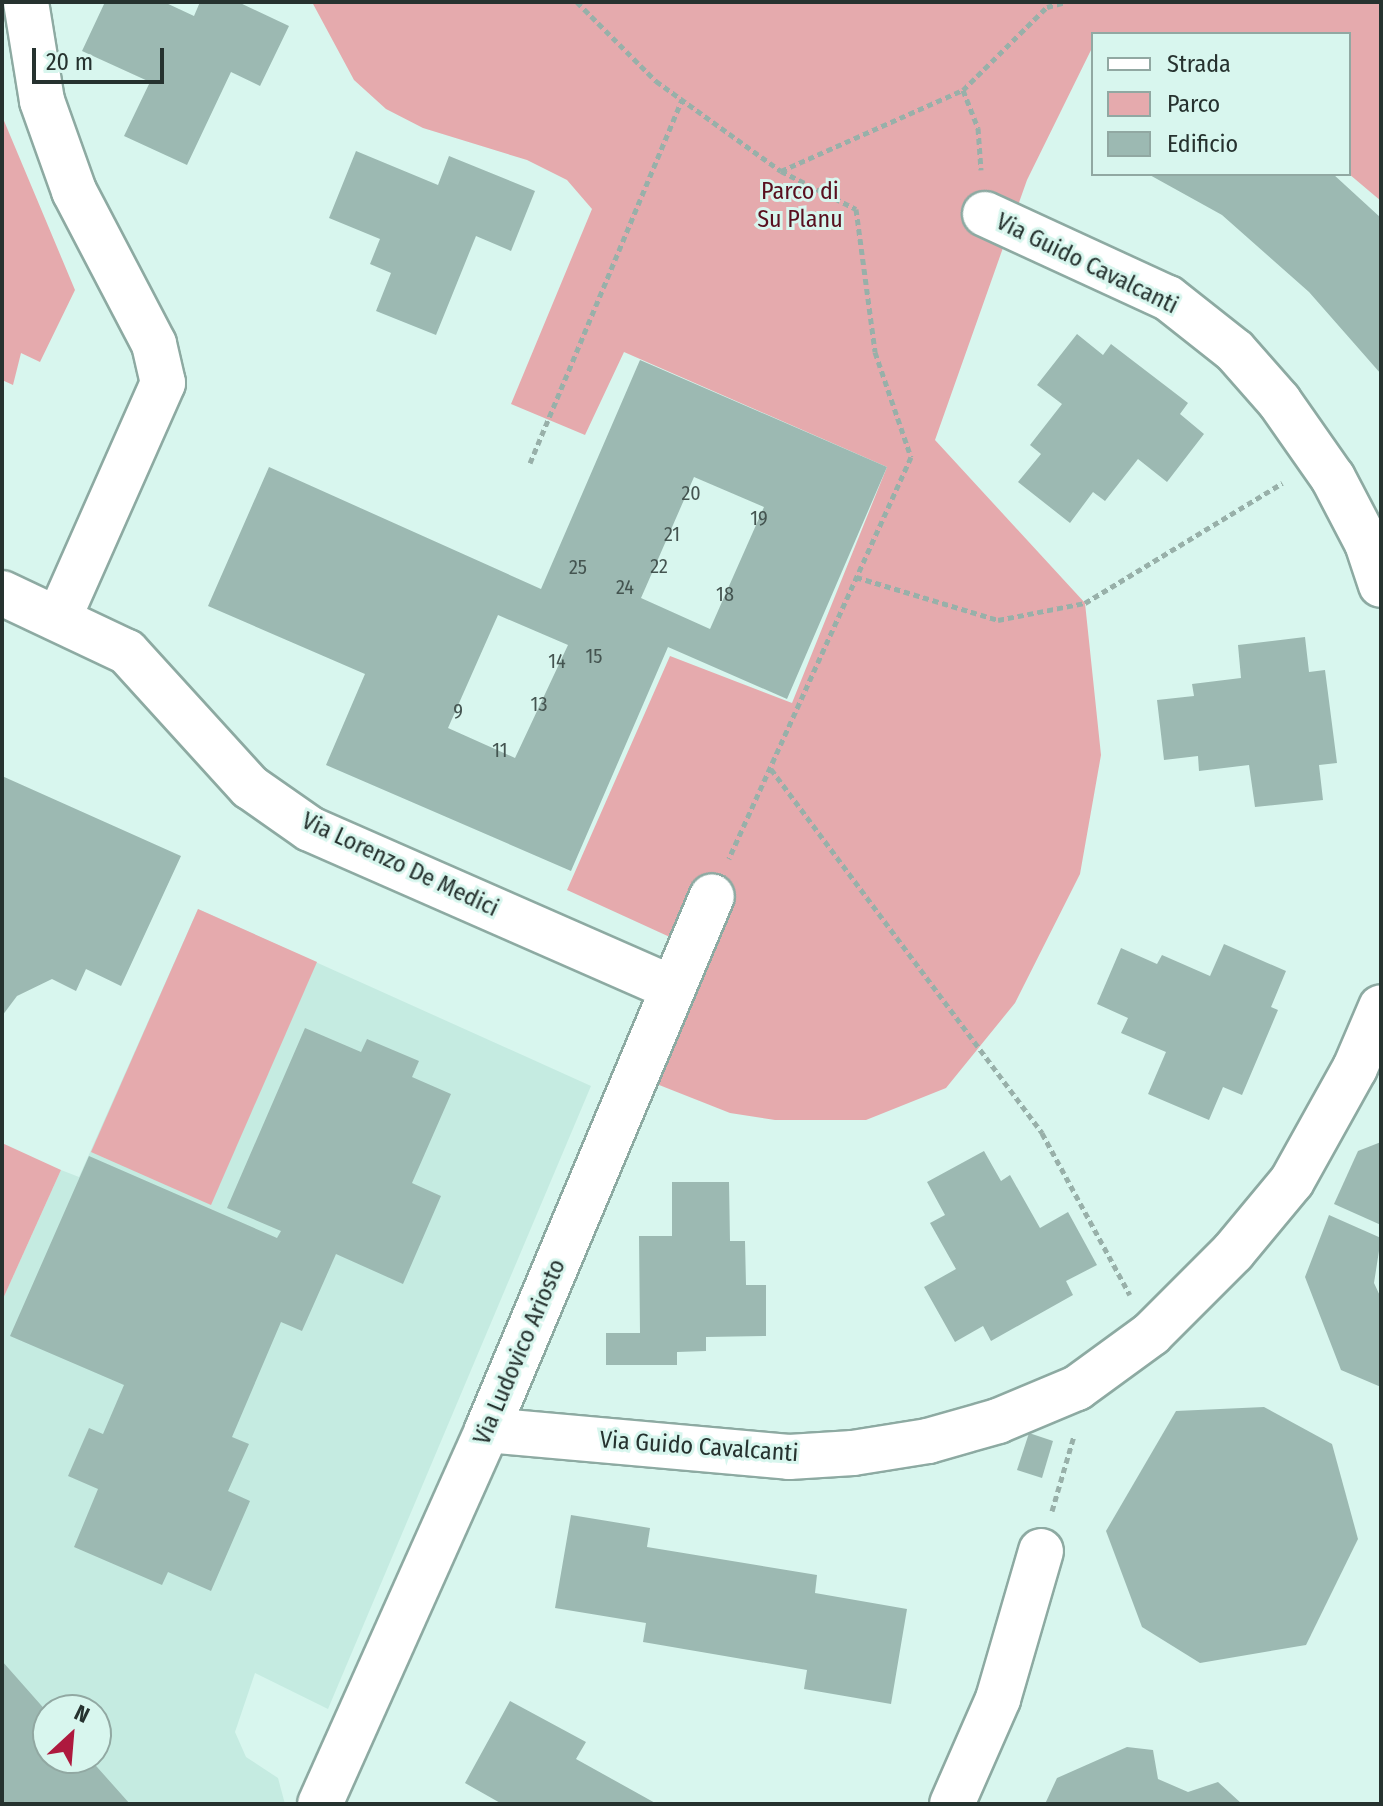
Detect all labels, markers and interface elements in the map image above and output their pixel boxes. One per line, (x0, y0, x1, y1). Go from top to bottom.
scale bar (36, 32, 168, 82)
legend (1091, 32, 1351, 176)
text: 20 m (46, 48, 93, 76)
text: Strada (1167, 50, 1231, 78)
text: Parco (1167, 90, 1220, 118)
text: Edificio (1167, 130, 1238, 158)
park label: Parco di Su Planu (757, 178, 843, 234)
street label: Via Guido Cavalcanti (991, 207, 1183, 321)
house number: 20 (681, 481, 701, 505)
house number: 19 (750, 506, 768, 530)
house number: 21 (664, 522, 680, 546)
house number: 22 (650, 554, 668, 578)
house number: 25 (569, 555, 587, 579)
house number: 24 (616, 575, 634, 599)
house number: 18 (716, 582, 734, 606)
house number: 15 (586, 644, 602, 668)
house number: 14 (548, 649, 566, 673)
house number: 13 (531, 692, 547, 716)
house number: 9 (453, 699, 463, 723)
house number: 11 (492, 738, 508, 762)
street label: Via Lorenzo De Medici (297, 807, 503, 923)
street label: Via Ludovico Ariosto (468, 1255, 572, 1449)
street label: Via Guido Cavalcanti (599, 1426, 799, 1468)
north arrow (32, 1694, 112, 1774)
text: N (70, 1699, 94, 1729)

